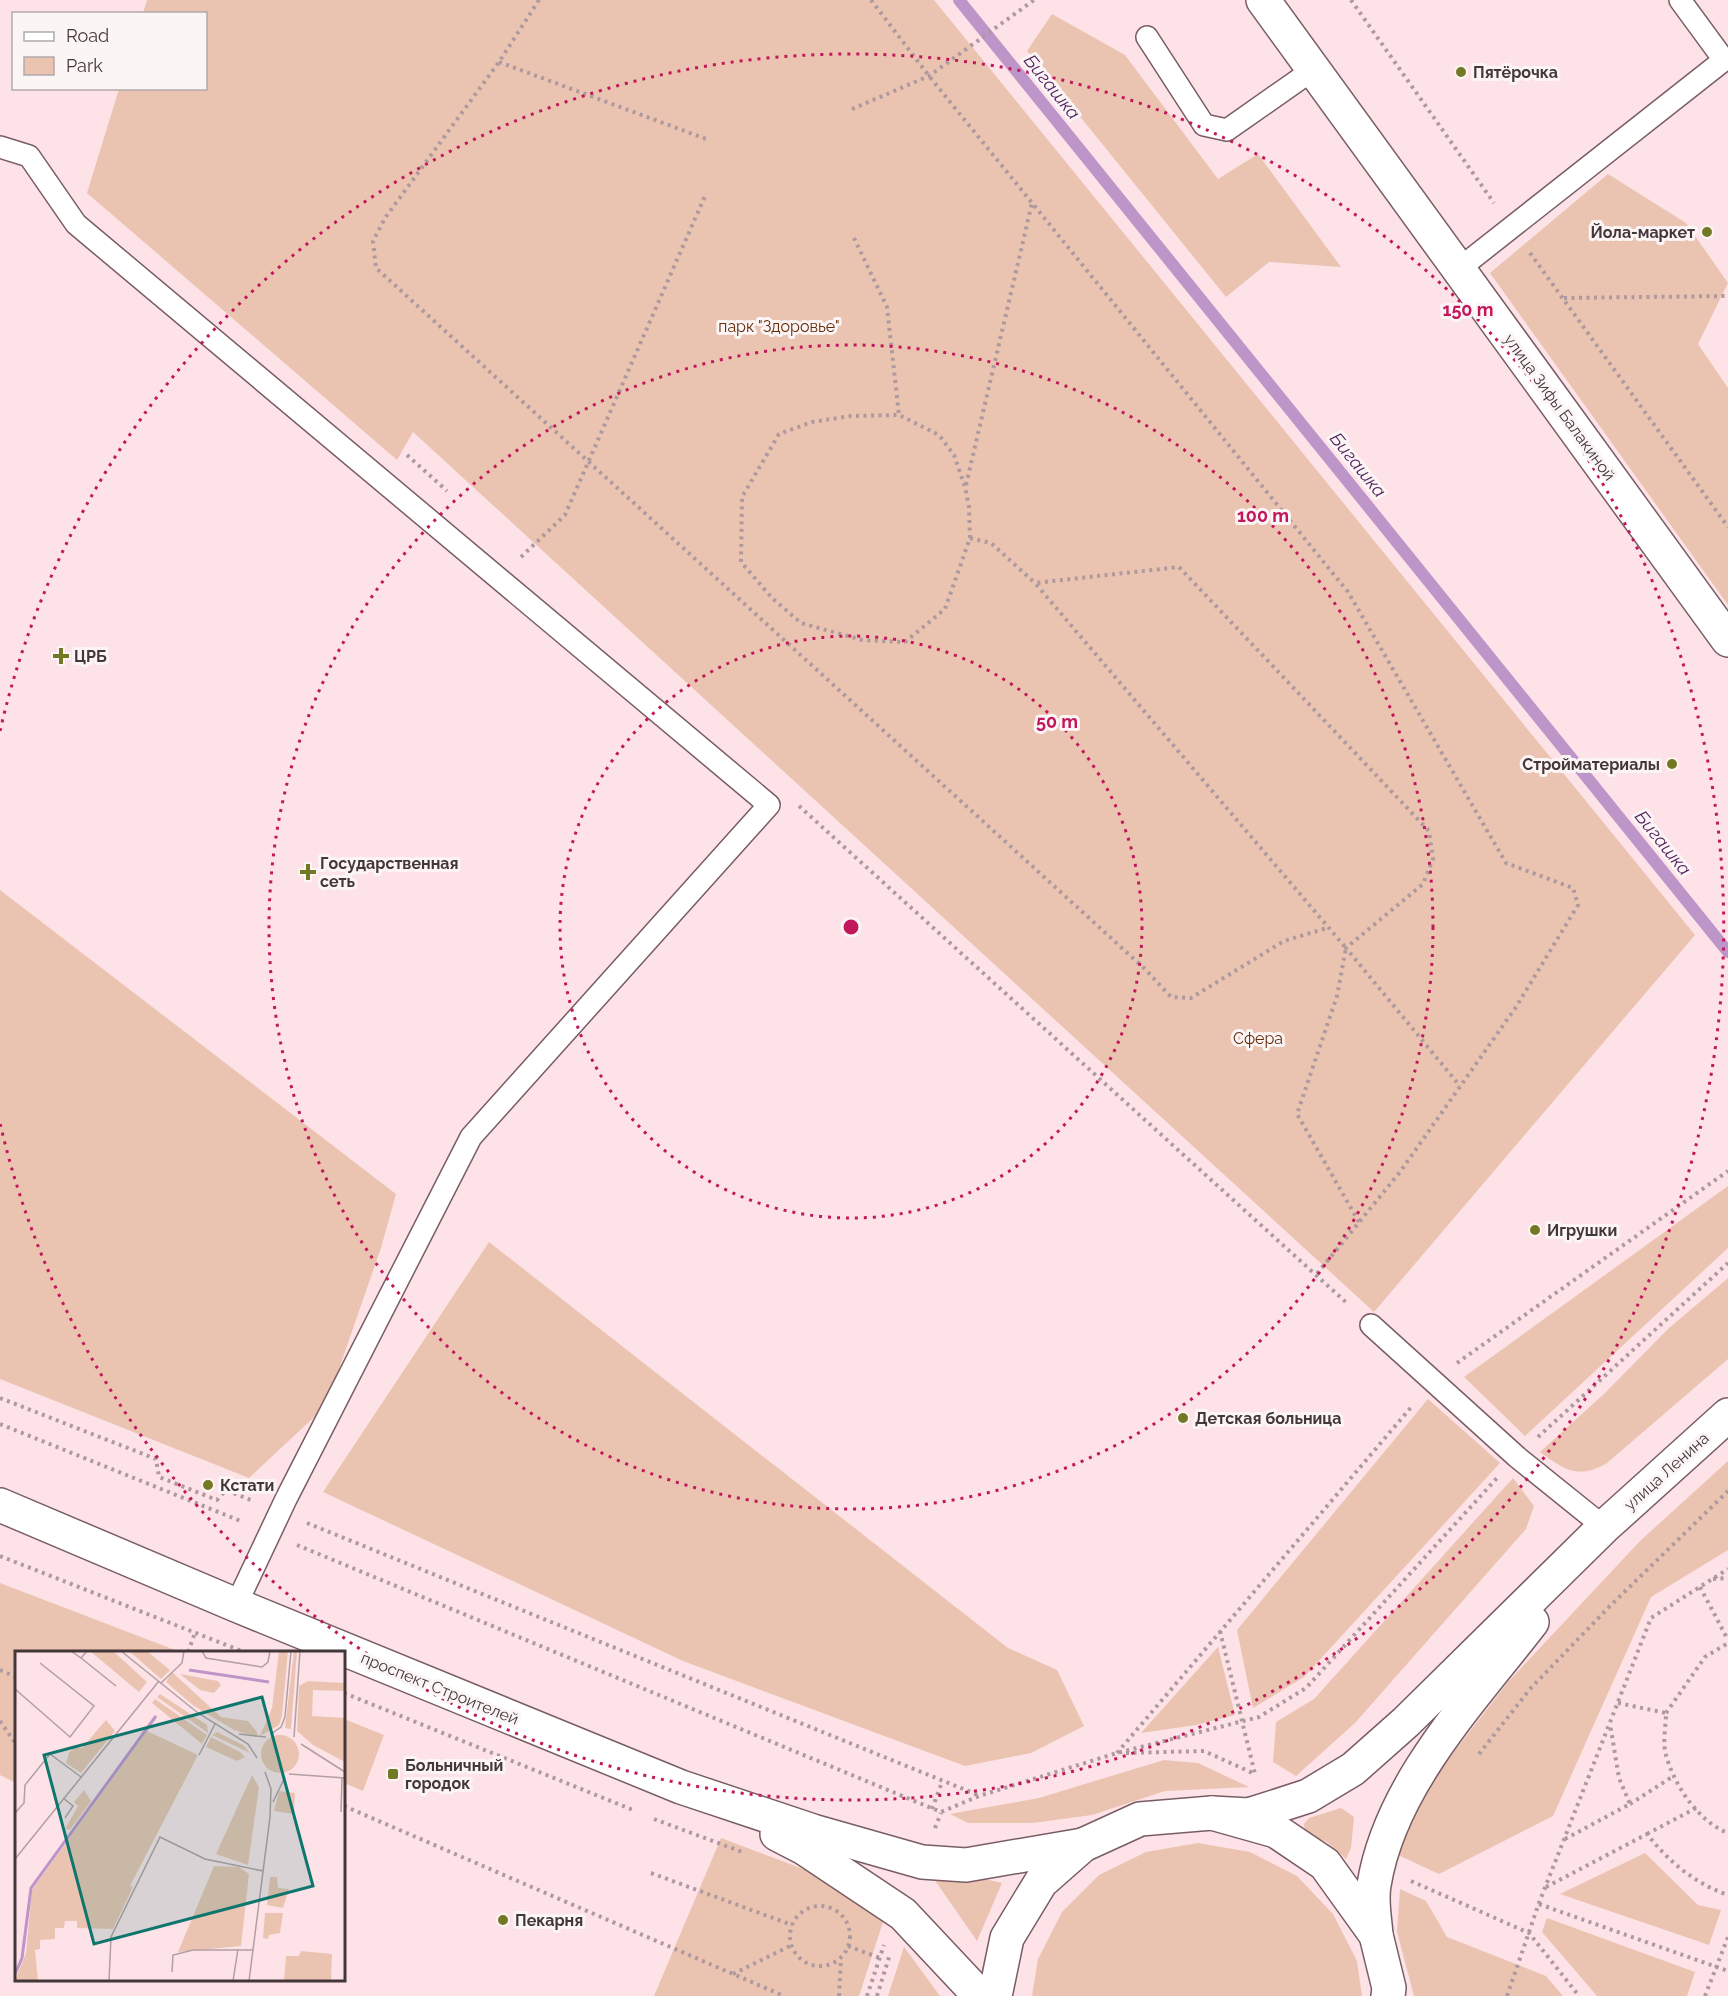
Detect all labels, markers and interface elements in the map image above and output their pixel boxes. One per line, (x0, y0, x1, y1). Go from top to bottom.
legend (12, 12, 207, 90)
text: Road (66, 25, 109, 46)
water label: Бигашка (1020, 50, 1085, 123)
text: Park (66, 55, 103, 76)
place label: Пятёрочка (1473, 63, 1558, 82)
marker: Пятёрочка (1454, 65, 1468, 79)
place label: Йола-маркет (1590, 223, 1695, 242)
marker: Йола-маркет (1700, 225, 1714, 239)
text: 150 m (1443, 299, 1494, 320)
park label: парк "Здоровье" (718, 317, 840, 336)
street label: улица Зифы Балакиной (1500, 330, 1619, 484)
water label: Бигашка (1326, 428, 1391, 501)
text: 100 m (1237, 505, 1289, 526)
marker: ЦРБ (52, 647, 70, 665)
place label: ЦРБ (74, 647, 107, 666)
text: 50 m (1036, 711, 1078, 732)
place label: Стройматериалы (1522, 755, 1660, 774)
marker: Стройматериалы (1665, 757, 1679, 771)
water label: Бигашка (1631, 806, 1696, 879)
place label: Государственная сеть (320, 854, 458, 891)
marker: Государственная сеть (301, 865, 315, 879)
centre of rings (841, 917, 861, 937)
park label: Сфера (1233, 1029, 1283, 1048)
place label: Игрушки (1547, 1221, 1617, 1240)
marker: Игрушки (1528, 1223, 1542, 1237)
place label: Детская больница (1195, 1409, 1341, 1428)
marker: Детская больница (1176, 1411, 1190, 1425)
street label: улица Ленина (1620, 1428, 1713, 1514)
place label: Кстати (220, 1476, 274, 1495)
marker: Кстати (201, 1478, 215, 1492)
street label: проспект Строителей (358, 1648, 521, 1729)
inset map (15, 1651, 345, 1981)
place label: Больничный городок (405, 1756, 503, 1793)
marker: Больничный городок (386, 1767, 400, 1781)
place label: Пекарня (515, 1911, 583, 1930)
marker: Пекарня (496, 1913, 510, 1927)

